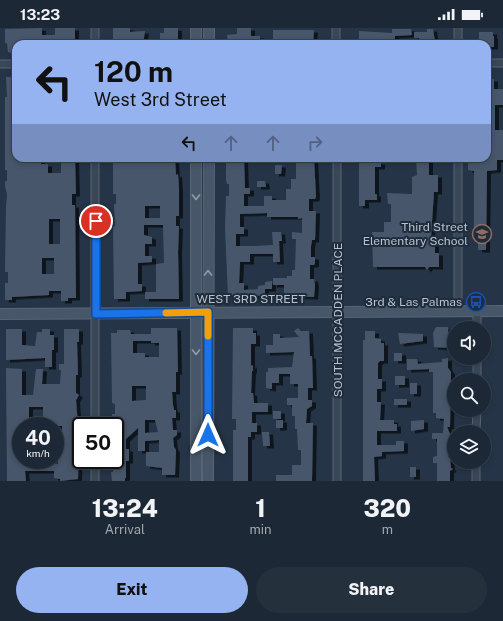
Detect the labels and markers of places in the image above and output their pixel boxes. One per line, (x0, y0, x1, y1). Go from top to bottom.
pin (79, 204, 113, 238)
place label: Third Street Elementary School (363, 220, 468, 248)
school or university icon: Third Street Elementary School (471, 223, 493, 245)
bus stop icon: 3rd & Las Palmas (465, 291, 487, 313)
place label: 3rd & Las Palmas (365, 295, 462, 309)

